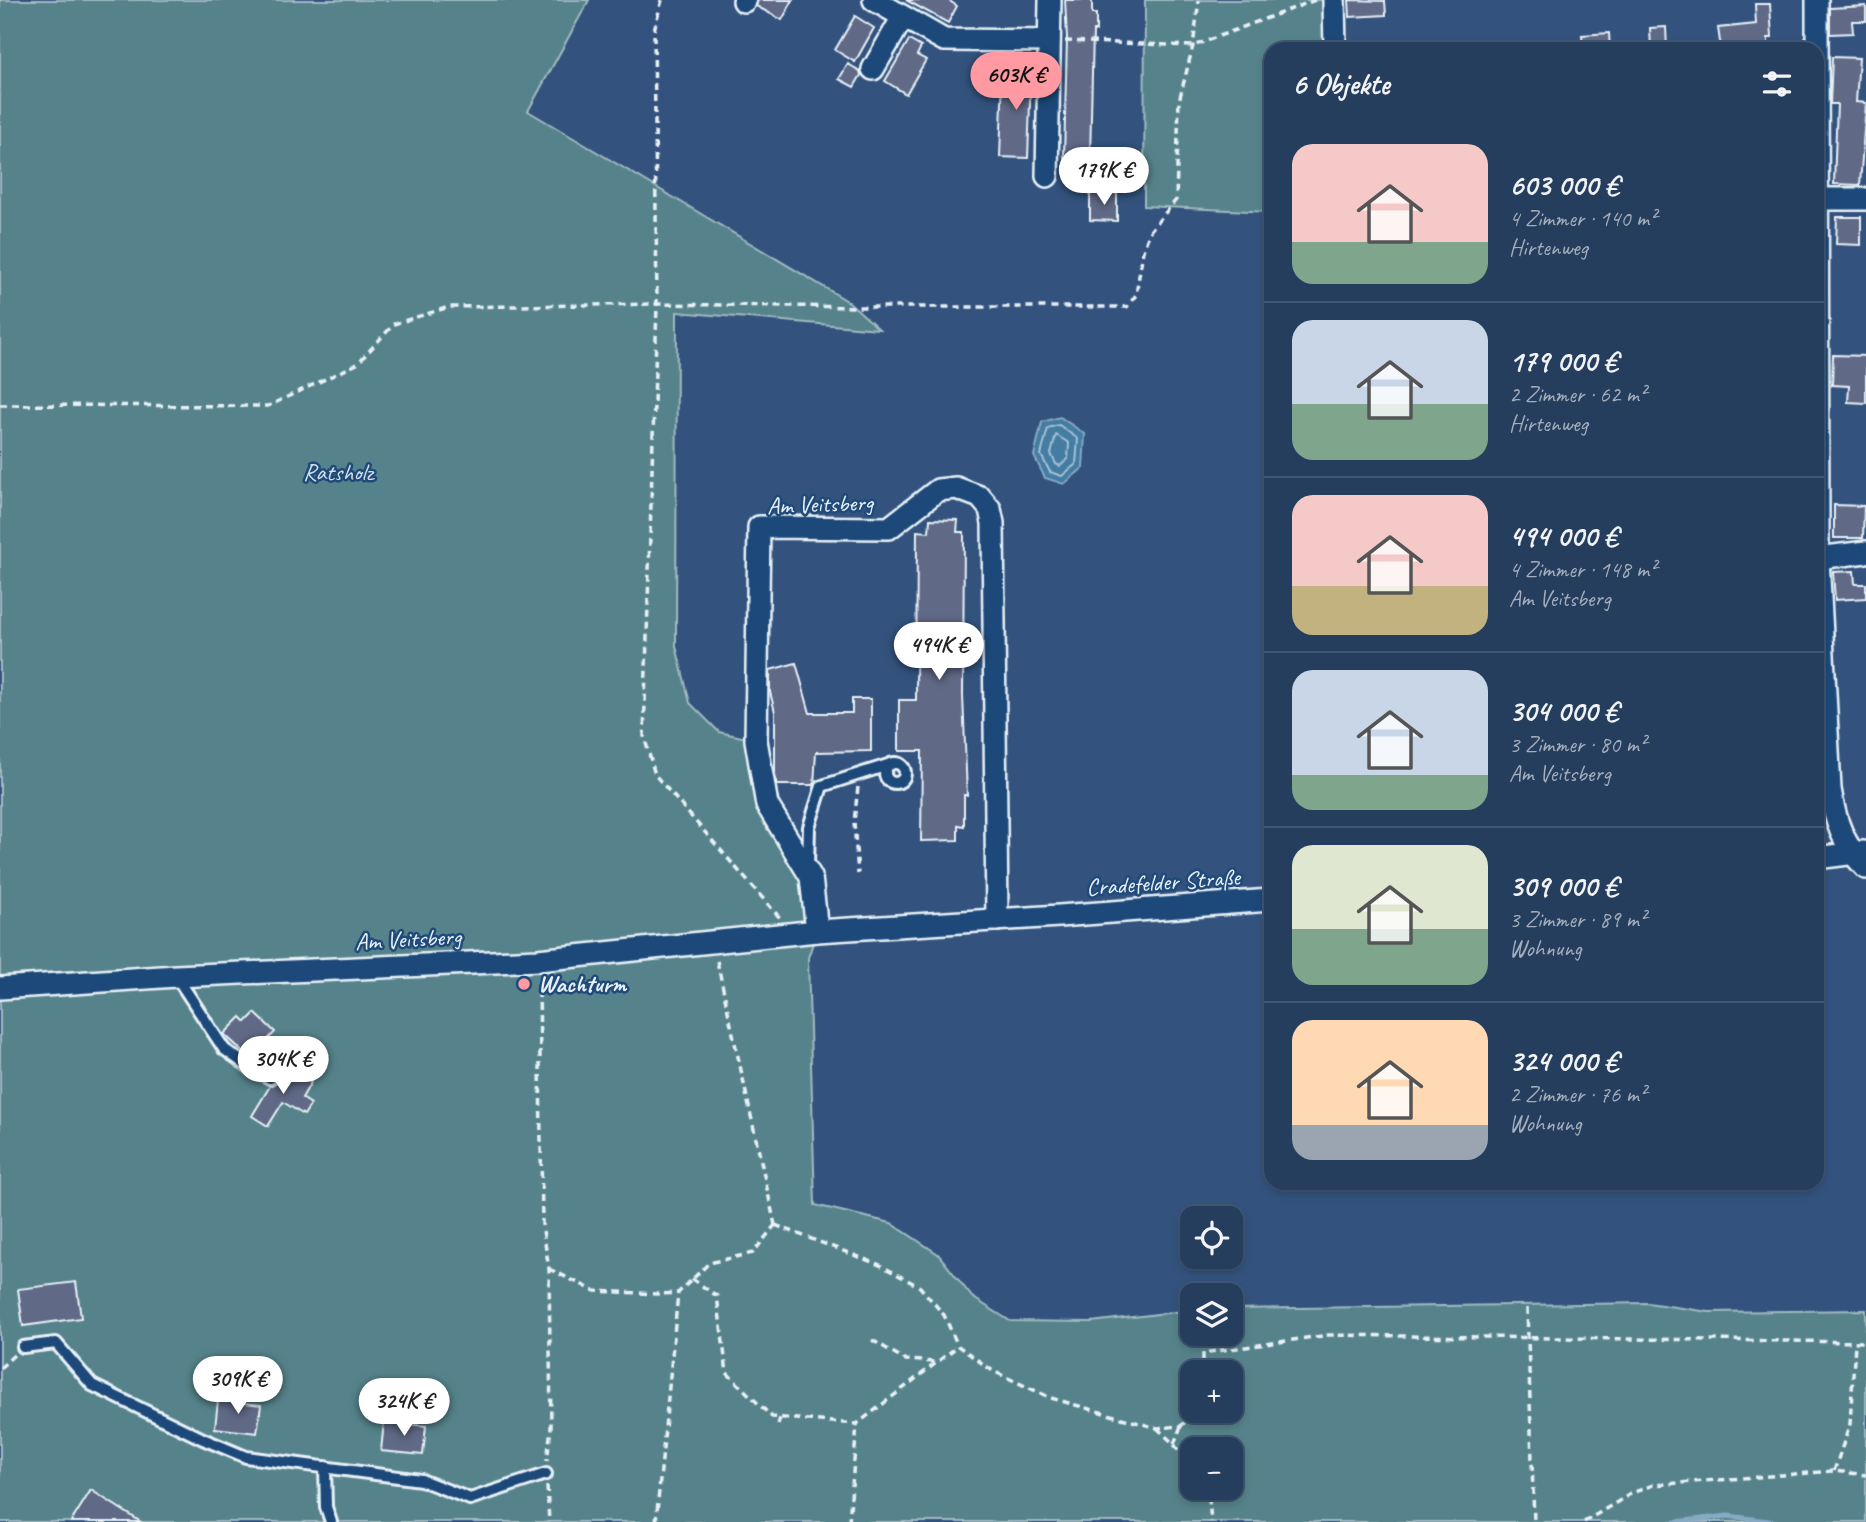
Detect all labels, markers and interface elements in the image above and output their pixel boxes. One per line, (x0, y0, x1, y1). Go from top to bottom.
pin: 603K € (959, 52, 1073, 112)
text: 603K € (986, 60, 1046, 89)
text: 6 Objekte (1292, 65, 1389, 103)
icon: filters (1758, 65, 1796, 103)
pin: 179K € (1047, 148, 1161, 207)
text: 179K € (1075, 155, 1133, 184)
text: 603 000 € (1509, 166, 1619, 204)
icon: home (1348, 172, 1432, 256)
text: 4 Zimmer · 140 m² (1509, 204, 1656, 233)
text: Hirtenweg (1509, 233, 1588, 262)
text: 179 000 € (1509, 342, 1618, 380)
icon: home (1348, 348, 1432, 432)
text: 2 Zimmer · 62 m² (1509, 380, 1646, 409)
text: Hirtenweg (1509, 409, 1588, 438)
park label: Ratsholz (303, 457, 376, 487)
street label: Am Veitsberg (766, 487, 875, 521)
text: 494 000 € (1509, 517, 1618, 555)
icon: home (1348, 523, 1432, 607)
text: 4 Zimmer · 148 m² (1509, 555, 1656, 584)
text: Am Veitsberg (1509, 584, 1611, 613)
pin: 494K € (882, 622, 996, 682)
text: 494K € (910, 630, 968, 659)
text: 304 000 € (1509, 692, 1618, 730)
icon: home (1348, 698, 1432, 782)
text: 3 Zimmer · 80 m² (1509, 730, 1646, 759)
text: Am Veitsberg (1509, 759, 1611, 788)
street label: Cradefelder Straße (1085, 862, 1243, 902)
text: 309 000 € (1509, 867, 1618, 905)
icon: home (1348, 873, 1432, 957)
text: 3 Zimmer · 89 m² (1509, 905, 1646, 934)
street label: Am Veitsberg (354, 921, 463, 957)
text: Wohnung (1509, 934, 1582, 963)
place label: Wachturm (538, 969, 627, 999)
marker: Wachturm (516, 976, 532, 992)
pin: 304K € (226, 1036, 340, 1096)
text: 324 000 € (1509, 1042, 1618, 1080)
text: 304K € (254, 1044, 312, 1073)
icon: home (1348, 1048, 1432, 1132)
text: 2 Zimmer · 76 m² (1509, 1080, 1646, 1109)
text: Wohnung (1509, 1109, 1582, 1138)
map controls (1180, 1206, 1243, 1500)
button: locate (1180, 1206, 1243, 1269)
button: layers (1180, 1283, 1243, 1346)
pin: 309K € (181, 1356, 295, 1416)
button: + (1180, 1360, 1243, 1423)
text: 309K € (209, 1364, 267, 1393)
pin: 324K € (347, 1378, 461, 1438)
text: 324K € (375, 1386, 433, 1415)
button: − (1180, 1437, 1243, 1500)

